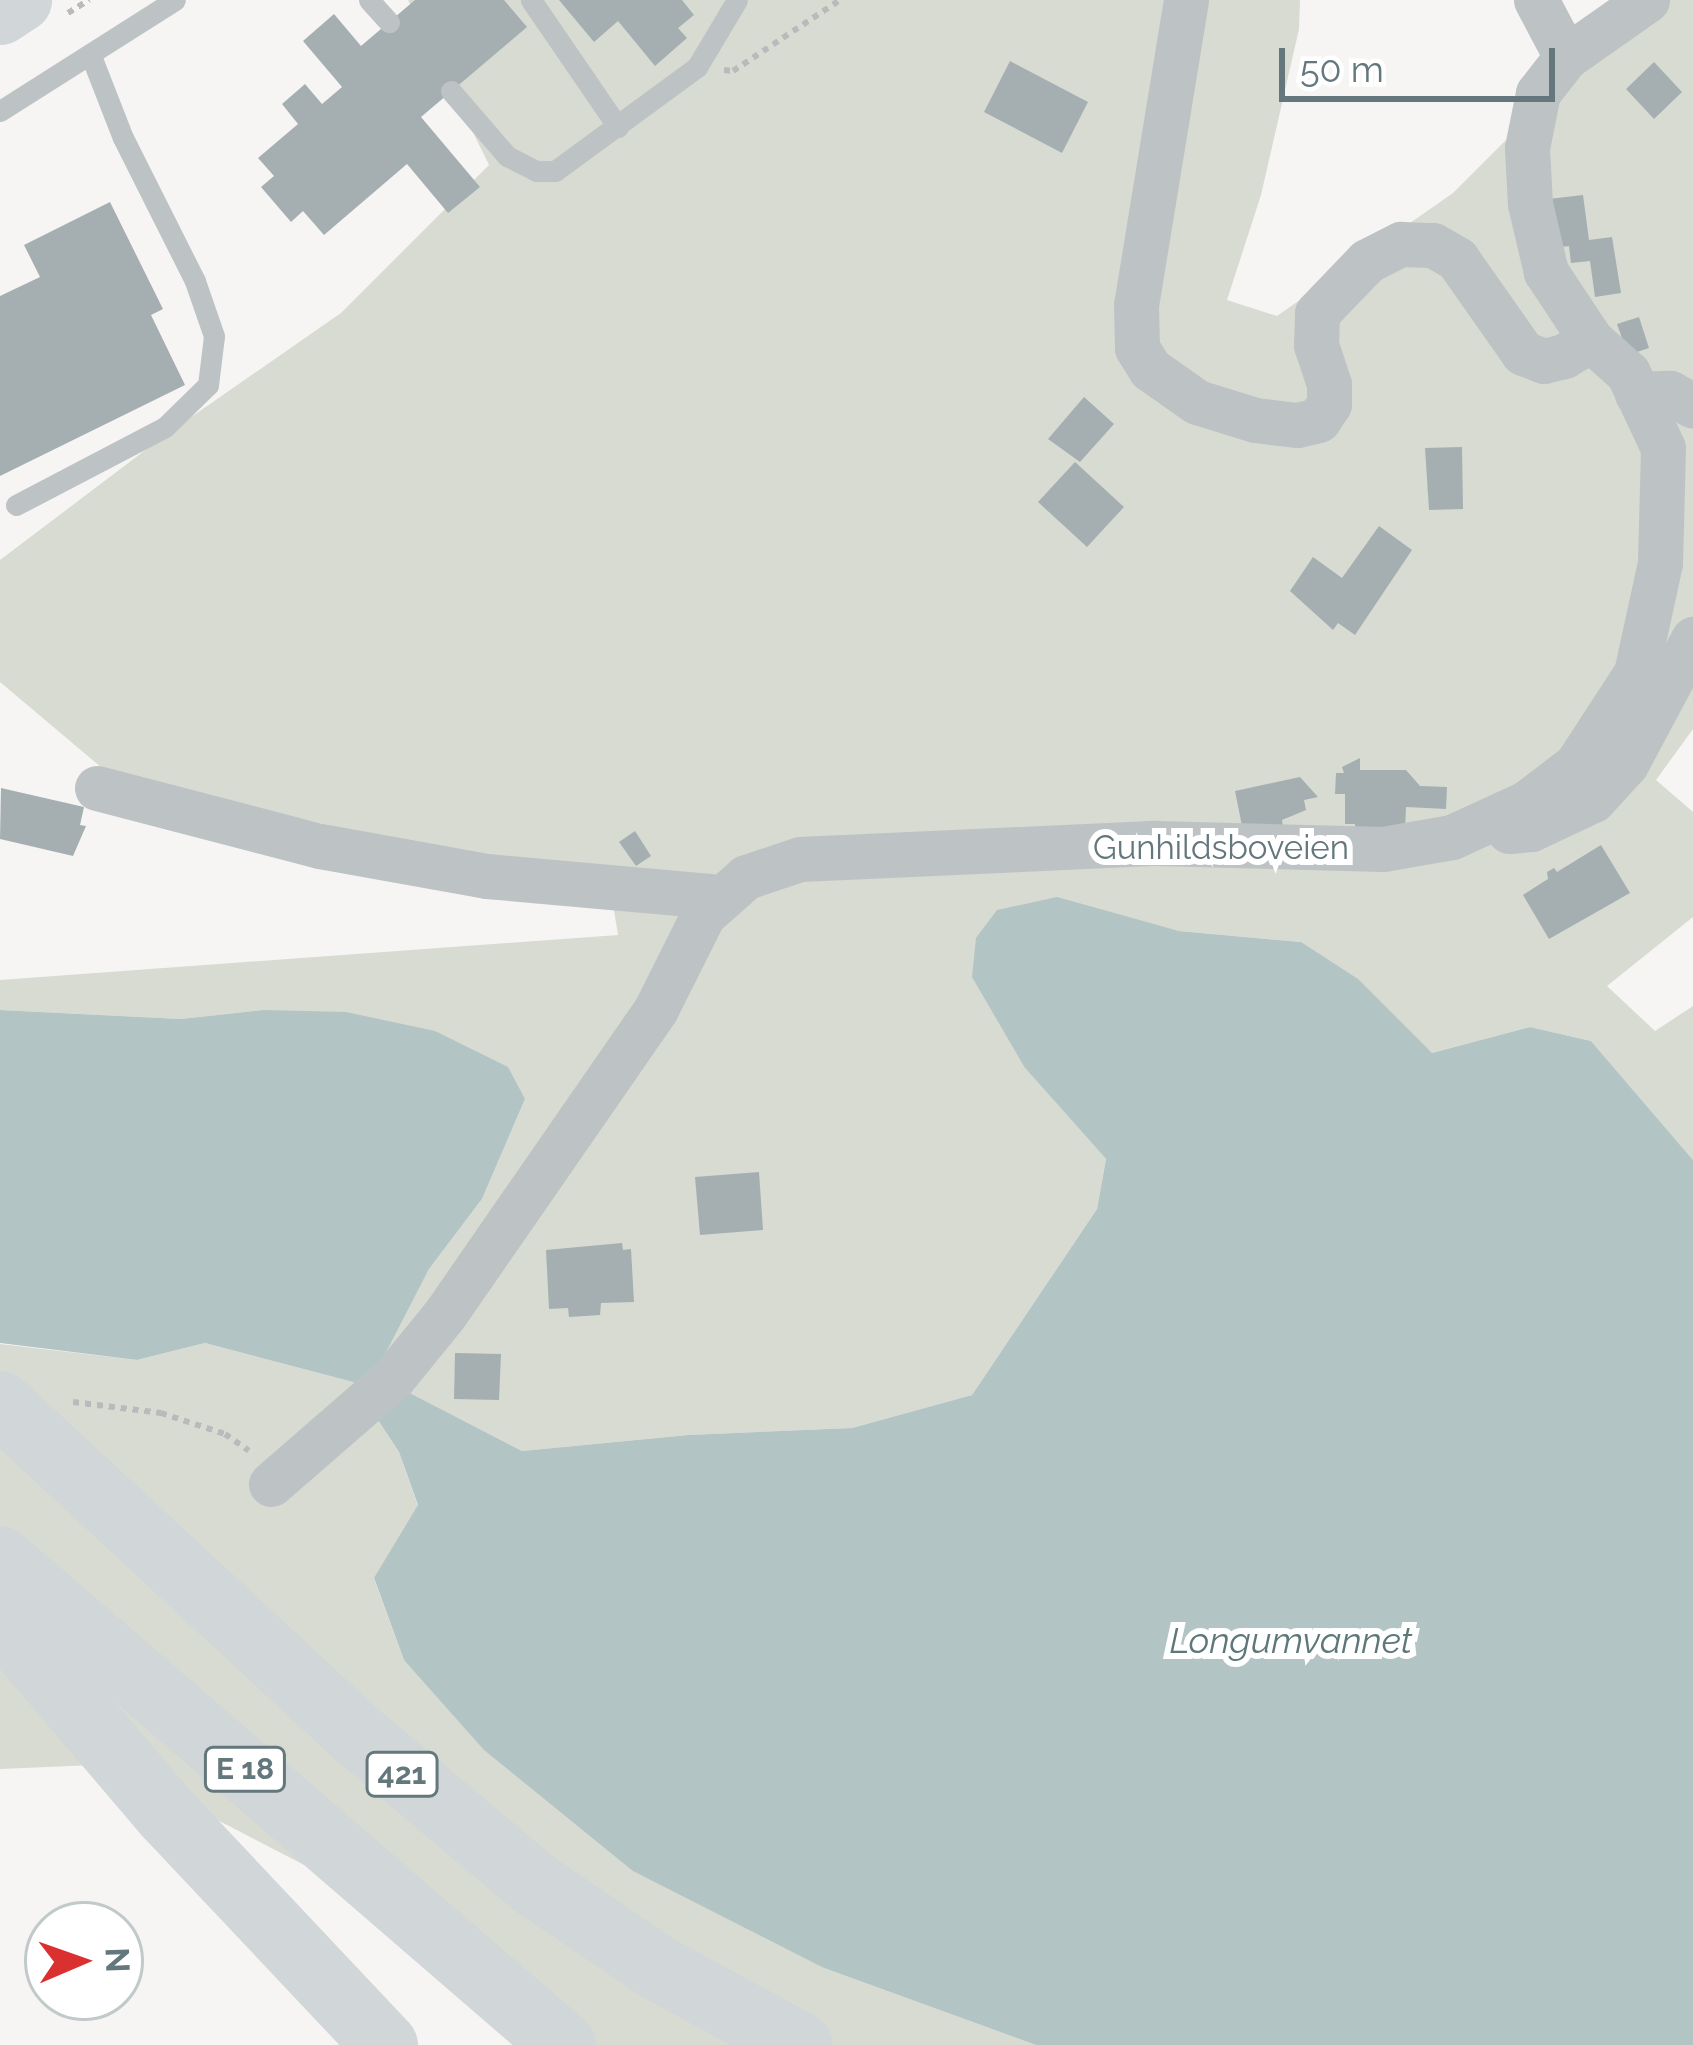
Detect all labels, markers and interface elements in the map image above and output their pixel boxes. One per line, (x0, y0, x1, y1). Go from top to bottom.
scale bar (1285, 24, 1561, 98)
text: 50 m (1300, 48, 1384, 90)
street label: Gunhildsboveien (1093, 828, 1349, 868)
water label: Longumvannet (1170, 1619, 1412, 1663)
road number: E 18 (203, 1745, 287, 1793)
road number: 421 (363, 1750, 441, 1798)
north arrow (24, 1901, 144, 2021)
text: N (98, 1947, 137, 1973)

